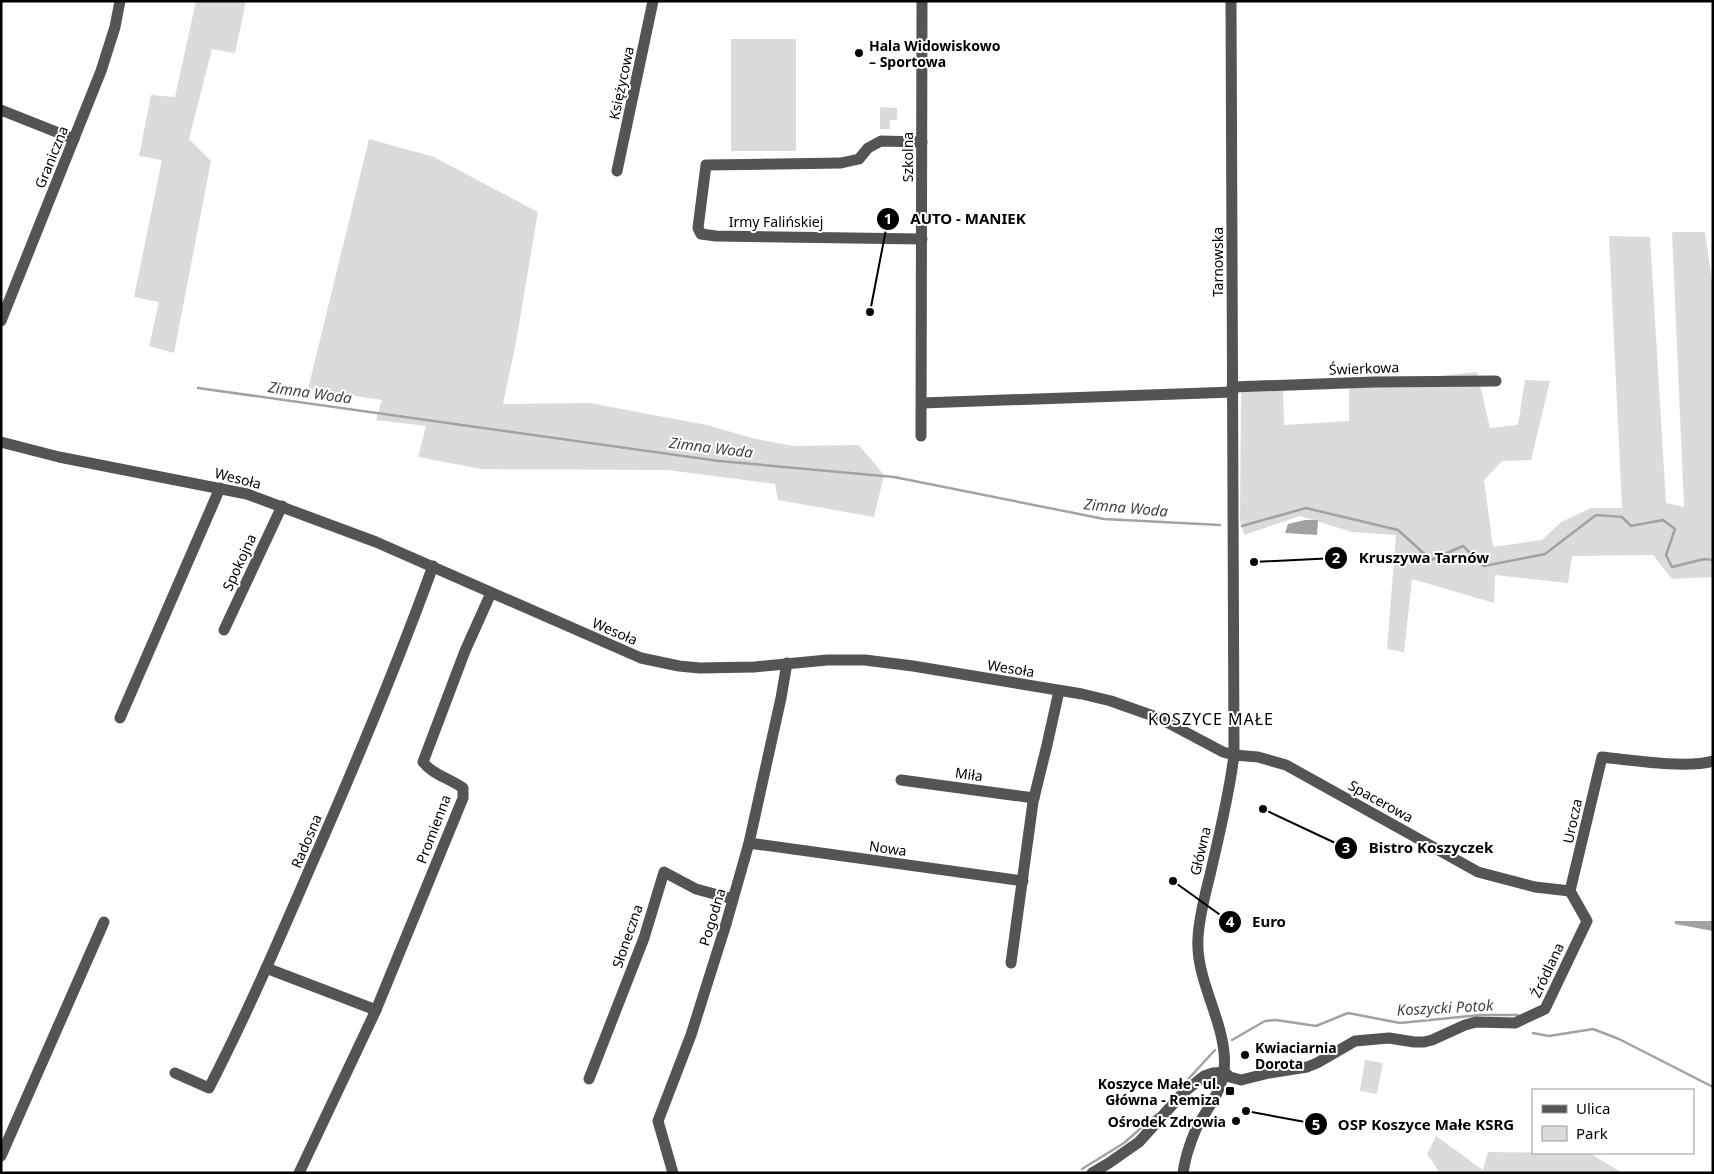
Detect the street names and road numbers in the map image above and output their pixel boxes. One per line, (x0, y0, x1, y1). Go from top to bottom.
street label: Księżycowa (604, 45, 638, 121)
street label: Graniczna (30, 123, 72, 191)
street label: Szkolna (898, 132, 917, 182)
street label: Irmy Falińskiej (729, 212, 823, 231)
street label: Tarnowska (1208, 227, 1227, 297)
street label: Świerkowa (1328, 357, 1400, 379)
street label: Wesoła (213, 463, 263, 493)
street label: Spokojna (218, 530, 260, 594)
street label: Wesoła (590, 613, 640, 649)
street label: Wesoła (986, 655, 1036, 681)
street label: Miła (954, 763, 984, 785)
street label: Spacerowa (1345, 775, 1417, 827)
street label: Promienna (411, 792, 455, 866)
street label: Urocza (1558, 797, 1586, 845)
street label: Radosna (286, 811, 326, 871)
street label: Główna (1185, 825, 1215, 877)
street label: Nowa (868, 836, 908, 860)
street label: Pogodna (694, 886, 730, 948)
street label: Słoneczna (607, 902, 647, 970)
street label: Źródlana (1526, 939, 1568, 1001)

